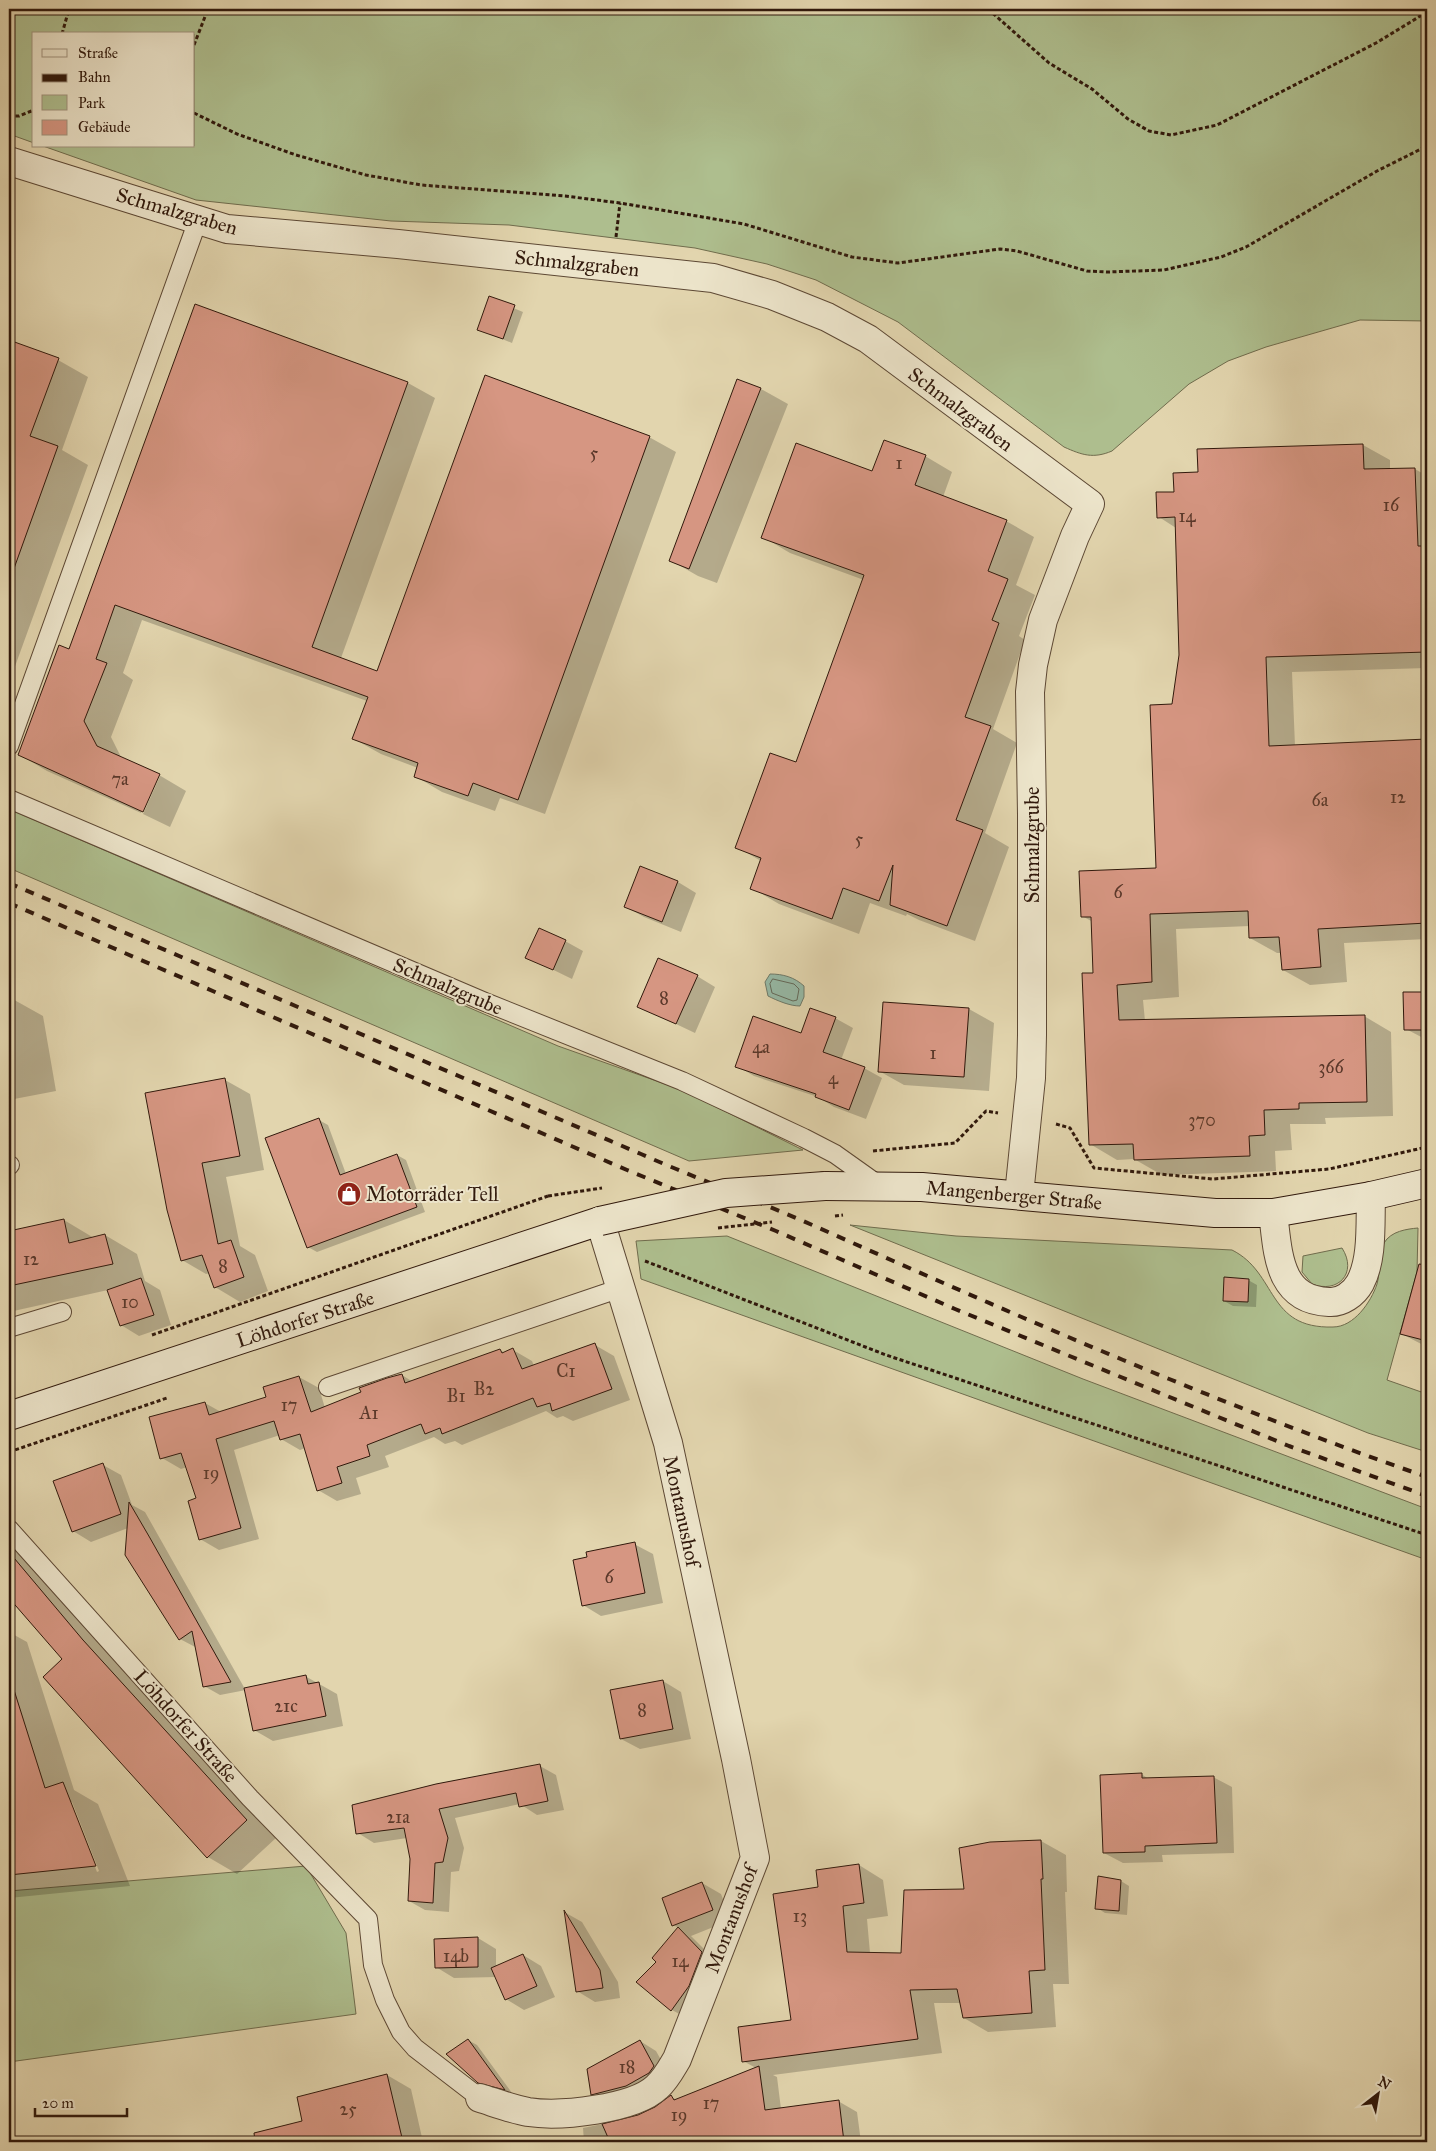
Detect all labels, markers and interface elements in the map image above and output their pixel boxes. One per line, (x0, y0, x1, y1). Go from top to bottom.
legend (32, 32, 195, 148)
text: Straße (78, 44, 118, 62)
text: Bahn (78, 68, 111, 86)
text: Park (78, 94, 105, 112)
text: Gebäude (78, 118, 131, 136)
street label: Schmalzgraben (113, 182, 241, 241)
street label: Schmalzgraben (513, 245, 641, 282)
street label: Schmalzgraben (903, 362, 1018, 457)
house number: 5 (590, 442, 599, 464)
house number: 1 (895, 452, 903, 474)
house number: 16 (1383, 494, 1400, 516)
house number: 14 (1178, 505, 1197, 527)
house number: 7a (111, 768, 129, 790)
house number: 12 (1390, 786, 1406, 808)
street label: Schmalzgrube (1020, 787, 1045, 903)
house number: 6a (1312, 789, 1329, 811)
house number: 5 (855, 828, 864, 850)
house number: 6 (1113, 881, 1123, 903)
street label: Schmalzgrube (389, 952, 506, 1021)
house number: 8 (659, 987, 669, 1009)
house number: 4a (752, 1036, 770, 1058)
house number: 1 (929, 1042, 937, 1064)
house number: 366 (1318, 1056, 1345, 1078)
house number: 4 (828, 1067, 839, 1089)
house number: 370 (1188, 1109, 1216, 1131)
street label: Mangenberger Straße (925, 1175, 1103, 1216)
shop icon: Motorräder Tell (336, 1181, 362, 1207)
place label: Motorräder Tell (366, 1182, 499, 1206)
house number: 12 (23, 1248, 39, 1270)
house number: 8 (218, 1255, 228, 1277)
street label: Löhdorfer Straße (233, 1285, 377, 1353)
house number: 10 (121, 1291, 139, 1313)
house number: C1 (556, 1360, 576, 1382)
house number: B2 (474, 1378, 495, 1400)
house number: B1 (446, 1385, 466, 1407)
house number: 17 (281, 1394, 297, 1416)
house number: A1 (358, 1402, 379, 1424)
street label: Montanushof (658, 1453, 706, 1572)
house number: 19 (203, 1462, 219, 1484)
house number: 6 (604, 1566, 614, 1588)
street label: Löhdorfer Straße (129, 1665, 243, 1787)
house number: 21c (274, 1695, 298, 1717)
house number: 8 (637, 1699, 647, 1721)
house number: 21a (386, 1806, 410, 1828)
street label: Montanushof (699, 1859, 764, 1976)
house number: 13 (793, 1905, 807, 1927)
house number: 14b (443, 1945, 469, 1967)
house number: 14 (671, 1950, 690, 1972)
house number: 18 (619, 2056, 635, 2078)
north arrow (1354, 2068, 1404, 2118)
text: N (1375, 2073, 1394, 2094)
scale bar (35, 2086, 128, 2118)
house number: 17 (703, 2092, 719, 2114)
text: 20 m (42, 2094, 74, 2112)
house number: 25 (339, 2098, 357, 2120)
house number: 19 (671, 2104, 687, 2126)

